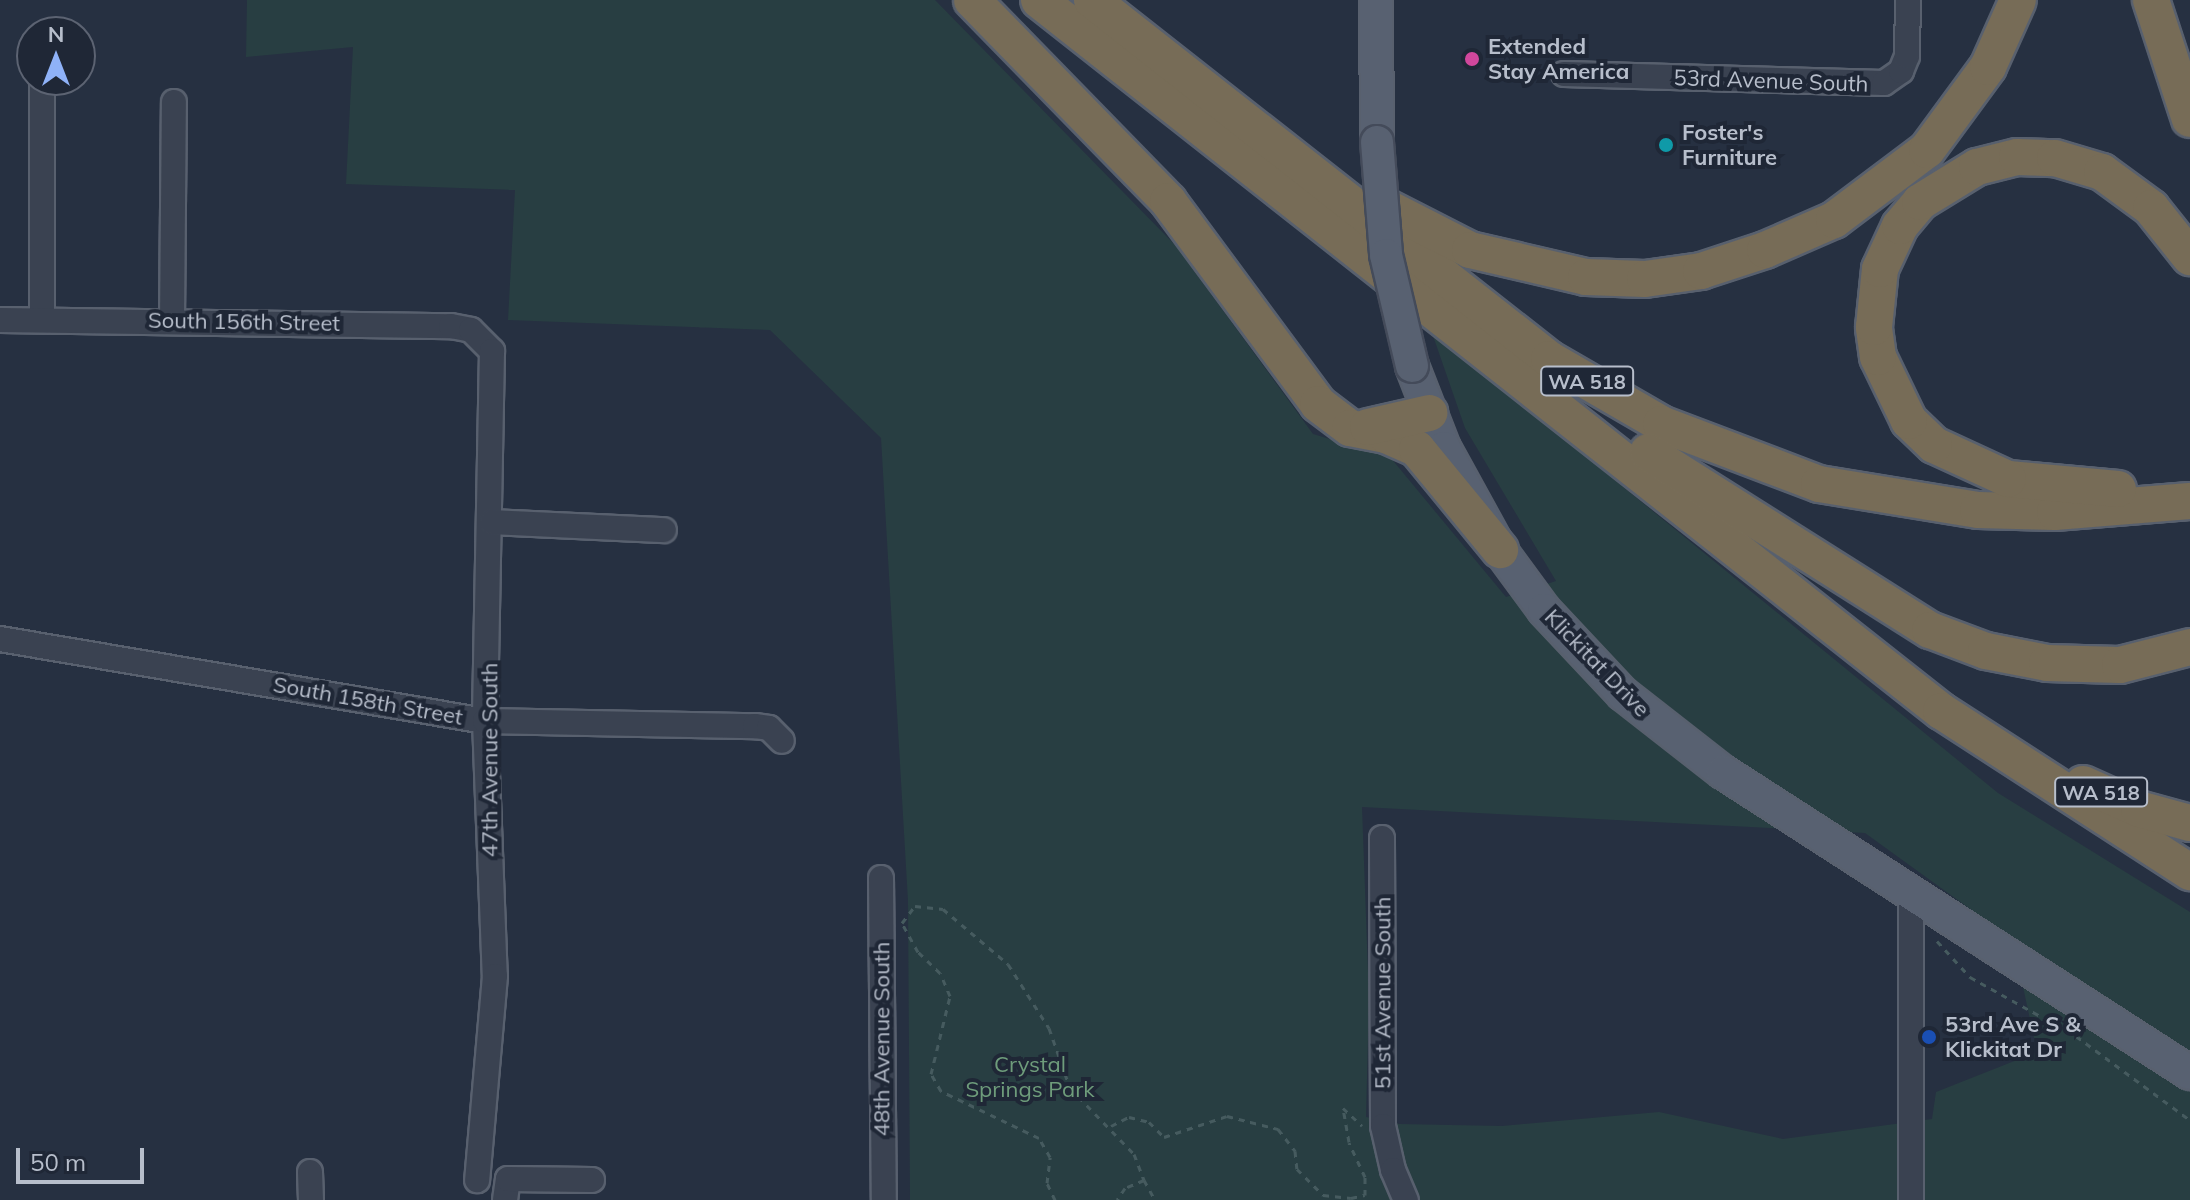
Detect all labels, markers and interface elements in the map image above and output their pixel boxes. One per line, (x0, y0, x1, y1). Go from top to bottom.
north arrow (16, 16, 96, 96)
text: N (48, 20, 64, 48)
place label: Extended Stay America (1488, 33, 1629, 84)
marker: Extended Stay America (1463, 50, 1481, 68)
street label: 53rd Avenue South (1673, 64, 1869, 98)
place label: Foster's Furniture (1682, 119, 1777, 170)
marker: Foster's Furniture (1657, 136, 1675, 154)
street label: South 156th Street (148, 307, 340, 337)
road number: WA 518 (1539, 365, 1635, 397)
street label: Klickitat Drive (1539, 604, 1655, 722)
street label: 47th Avenue South (477, 663, 503, 857)
street label: South 158th Street (271, 671, 465, 731)
road number: WA 518 (2053, 776, 2149, 808)
street label: 51st Avenue South (1370, 897, 1396, 1089)
street label: 48th Avenue South (869, 942, 895, 1136)
place label: 53rd Ave S & Klickitat Dr (1945, 1011, 2081, 1062)
marker: 53rd Ave S & Klickitat Dr (1920, 1028, 1938, 1046)
park label: Crystal Springs Park (965, 1051, 1095, 1102)
scale bar (20, 1132, 148, 1182)
text: 50 m (30, 1147, 86, 1177)

